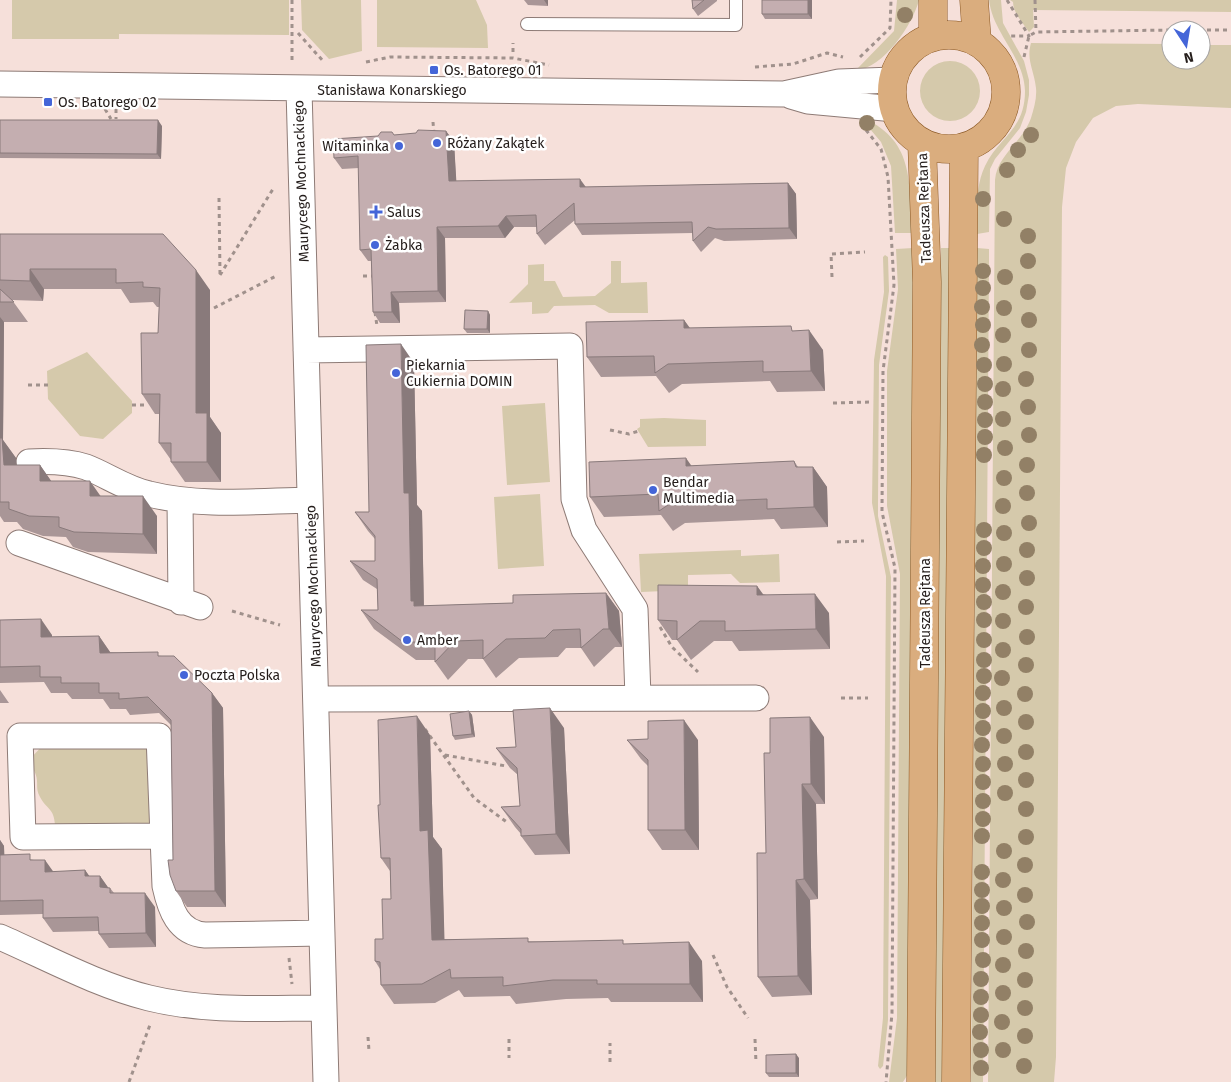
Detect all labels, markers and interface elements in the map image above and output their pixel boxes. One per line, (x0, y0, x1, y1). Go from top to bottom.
north arrow (1161, 20, 1211, 70)
text: N (1182, 48, 1195, 67)
place label: Os. Batorego 01 (444, 62, 542, 79)
marker: Os. Batorego 01 (428, 64, 440, 76)
street label: Stanisława Konarskiego (317, 82, 467, 99)
place label: Os. Batorego 02 (58, 94, 157, 111)
marker: Os. Batorego 02 (42, 96, 54, 108)
street label: Maurycego Mochnackiego (290, 100, 313, 262)
place label: Różany Zakątek (447, 135, 545, 152)
marker: Różany Zakątek (431, 137, 443, 149)
place label: Witaminka (322, 138, 389, 155)
marker: Witaminka (393, 140, 405, 152)
street label: Tadeusza Rejtana (914, 153, 935, 263)
place label: Salus (387, 204, 421, 221)
marker: Salus (369, 205, 383, 219)
place label: Żabka (385, 236, 423, 254)
marker: Żabka (369, 239, 381, 251)
place label: Piekarnia Cukiernia DOMIN (406, 357, 513, 390)
marker: Piekarnia Cukiernia DOMIN (390, 367, 402, 379)
place label: Bendar Multimedia (663, 474, 735, 507)
marker: Bendar Multimedia (647, 484, 659, 496)
street label: Maurycego Mochnackiego (302, 505, 325, 667)
street label: Tadeusza Rejtana (917, 558, 934, 668)
place label: Amber (417, 632, 459, 649)
marker: Amber (401, 634, 413, 646)
place label: Poczta Polska (194, 667, 280, 684)
marker: Poczta Polska (178, 669, 190, 681)

